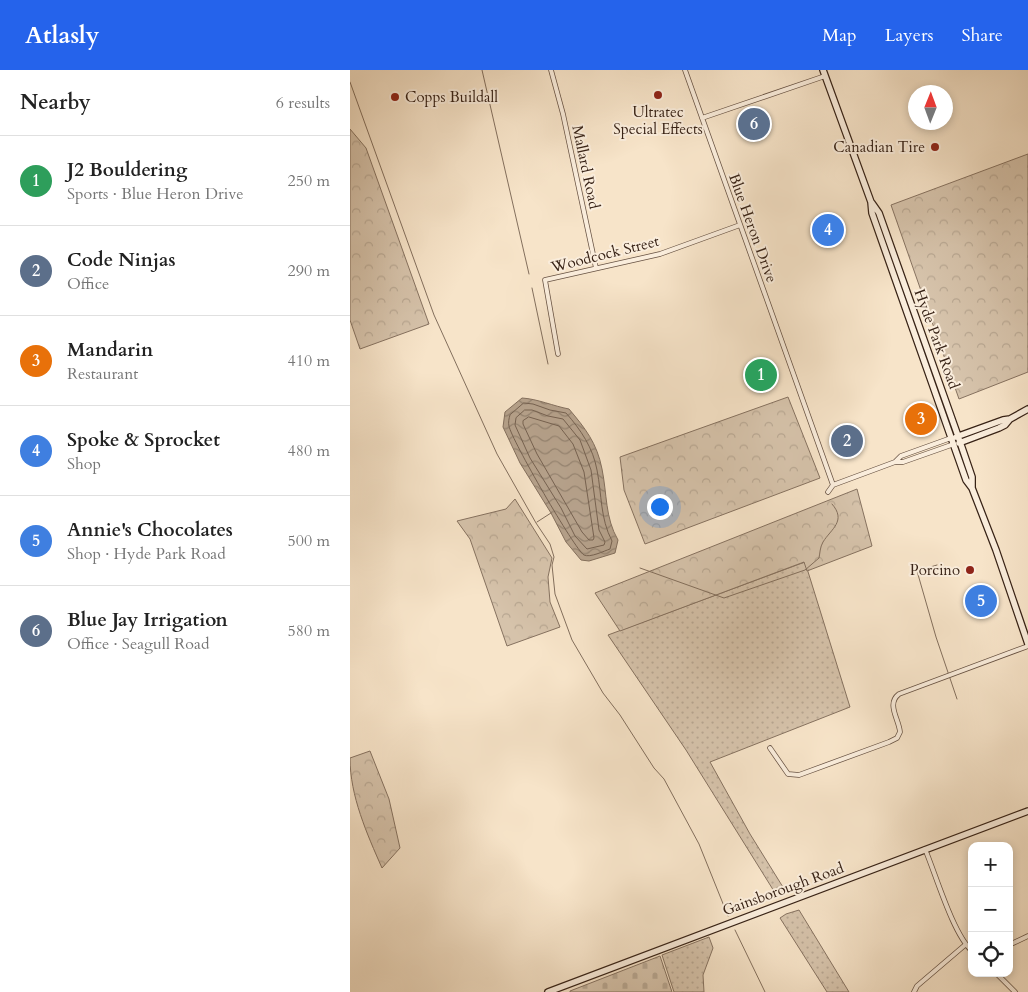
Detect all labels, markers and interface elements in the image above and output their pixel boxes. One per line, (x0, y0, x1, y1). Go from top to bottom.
text: Atlasly (25, 19, 99, 52)
text: Map (822, 23, 857, 48)
text: Layers (885, 23, 934, 48)
text: Share (962, 23, 1003, 48)
north arrow (908, 85, 953, 130)
place label: Copps Buildall (405, 87, 498, 107)
text: Nearby (20, 88, 91, 117)
marker: Ultratec Special Effects (652, 89, 664, 101)
marker: Copps Buildall (389, 91, 401, 103)
text: 6 results (276, 92, 330, 114)
place label: Ultratec Special Effects (613, 102, 703, 139)
pin: 6 (738, 105, 770, 143)
street label: Mallard Road (567, 123, 605, 211)
place label: Canadian Tire (833, 137, 925, 157)
marker: Canadian Tire (929, 141, 941, 153)
text: J2 Bouldering (67, 157, 187, 183)
text: 1 (32, 170, 40, 192)
text: 250 m (288, 170, 330, 192)
street label: Blue Heron Drive (724, 171, 782, 286)
text: Sports · Blue Heron Drive (67, 183, 244, 205)
pin: 4 (812, 211, 844, 249)
street label: Woodcock Street (548, 231, 661, 277)
text: Code Ninjas (67, 247, 175, 273)
text: 2 (32, 260, 40, 282)
text: 290 m (288, 260, 330, 282)
text: Office (67, 273, 109, 295)
street label: Hyde Park Road (910, 286, 964, 392)
text: Mandarin (67, 337, 153, 363)
text: 3 (32, 350, 40, 372)
text: 410 m (288, 350, 330, 372)
pin: 1 (745, 356, 777, 394)
text: Restaurant (67, 363, 138, 385)
pin: 3 (905, 400, 937, 438)
pin: 2 (831, 422, 863, 460)
text: Spoke & Sprocket (67, 427, 220, 453)
text: 4 (32, 440, 40, 462)
text: 480 m (288, 440, 330, 462)
text: Shop (67, 453, 101, 475)
your location (647, 494, 673, 520)
text: Annie's Chocolates (67, 517, 233, 543)
text: 5 (32, 530, 40, 552)
text: 500 m (288, 530, 330, 552)
text: Shop · Hyde Park Road (67, 543, 226, 565)
place label: Porcino (910, 560, 960, 580)
marker: Porcino (964, 564, 976, 576)
pin: 5 (965, 582, 997, 620)
text: Blue Jay Irrigation (67, 607, 228, 633)
text: 6 (32, 620, 40, 642)
text: 580 m (288, 620, 330, 642)
text: Office · Seagull Road (67, 633, 209, 655)
map controls (968, 842, 1013, 977)
button: + (968, 842, 1013, 887)
street label: Gainsborough Road (720, 858, 846, 920)
button: − (968, 887, 1013, 932)
button: locate (968, 932, 1013, 977)

